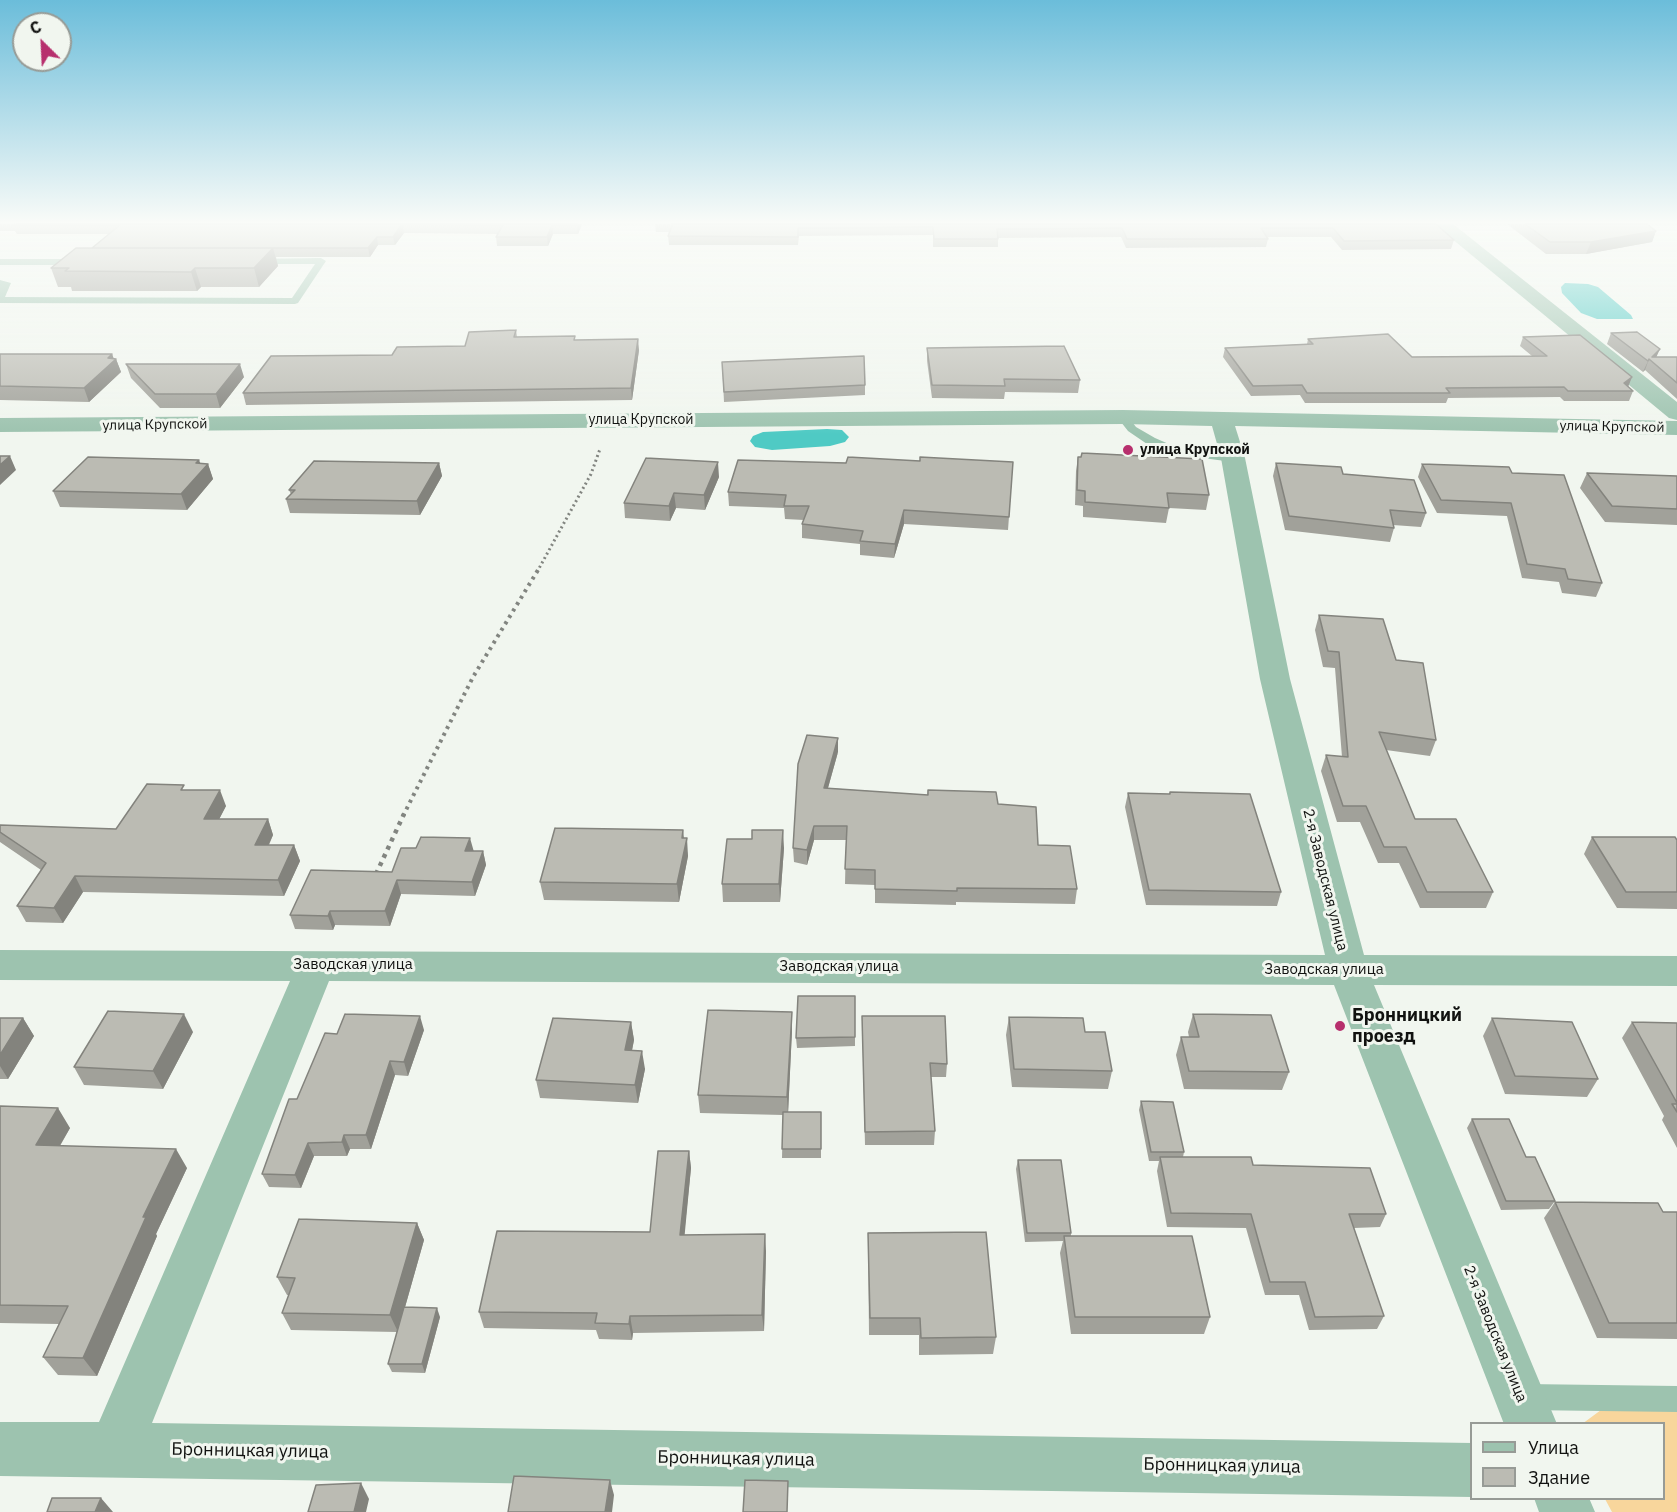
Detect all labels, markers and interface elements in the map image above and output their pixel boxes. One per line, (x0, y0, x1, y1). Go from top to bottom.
north arrow (12, 12, 72, 72)
text: С (27, 16, 44, 39)
street label: улица Крупской (589, 412, 693, 428)
street label: улица Крупской (102, 416, 208, 434)
street label: улица Крупской (1559, 418, 1665, 436)
place label: улица Крупской (1140, 442, 1250, 458)
marker: улица Крупской (1121, 443, 1135, 457)
street label: 2-я Заводская улица (1299, 807, 1351, 953)
street label: Заводская улица (293, 956, 413, 974)
street label: Заводская улица (779, 958, 899, 976)
street label: Заводская улица (1264, 961, 1384, 979)
place label: Бронницкий проезд (1352, 1005, 1462, 1048)
marker: Бронницкий проезд (1333, 1019, 1347, 1033)
street label: 2-я Заводская улица (1459, 1263, 1531, 1405)
legend (1470, 1422, 1665, 1500)
text: Улица (1528, 1436, 1579, 1459)
street label: Бронницкая улица (171, 1439, 329, 1463)
street label: Бронницкая улица (657, 1447, 815, 1471)
street label: Бронницкая улица (1143, 1454, 1301, 1478)
text: Здание (1528, 1466, 1590, 1489)

